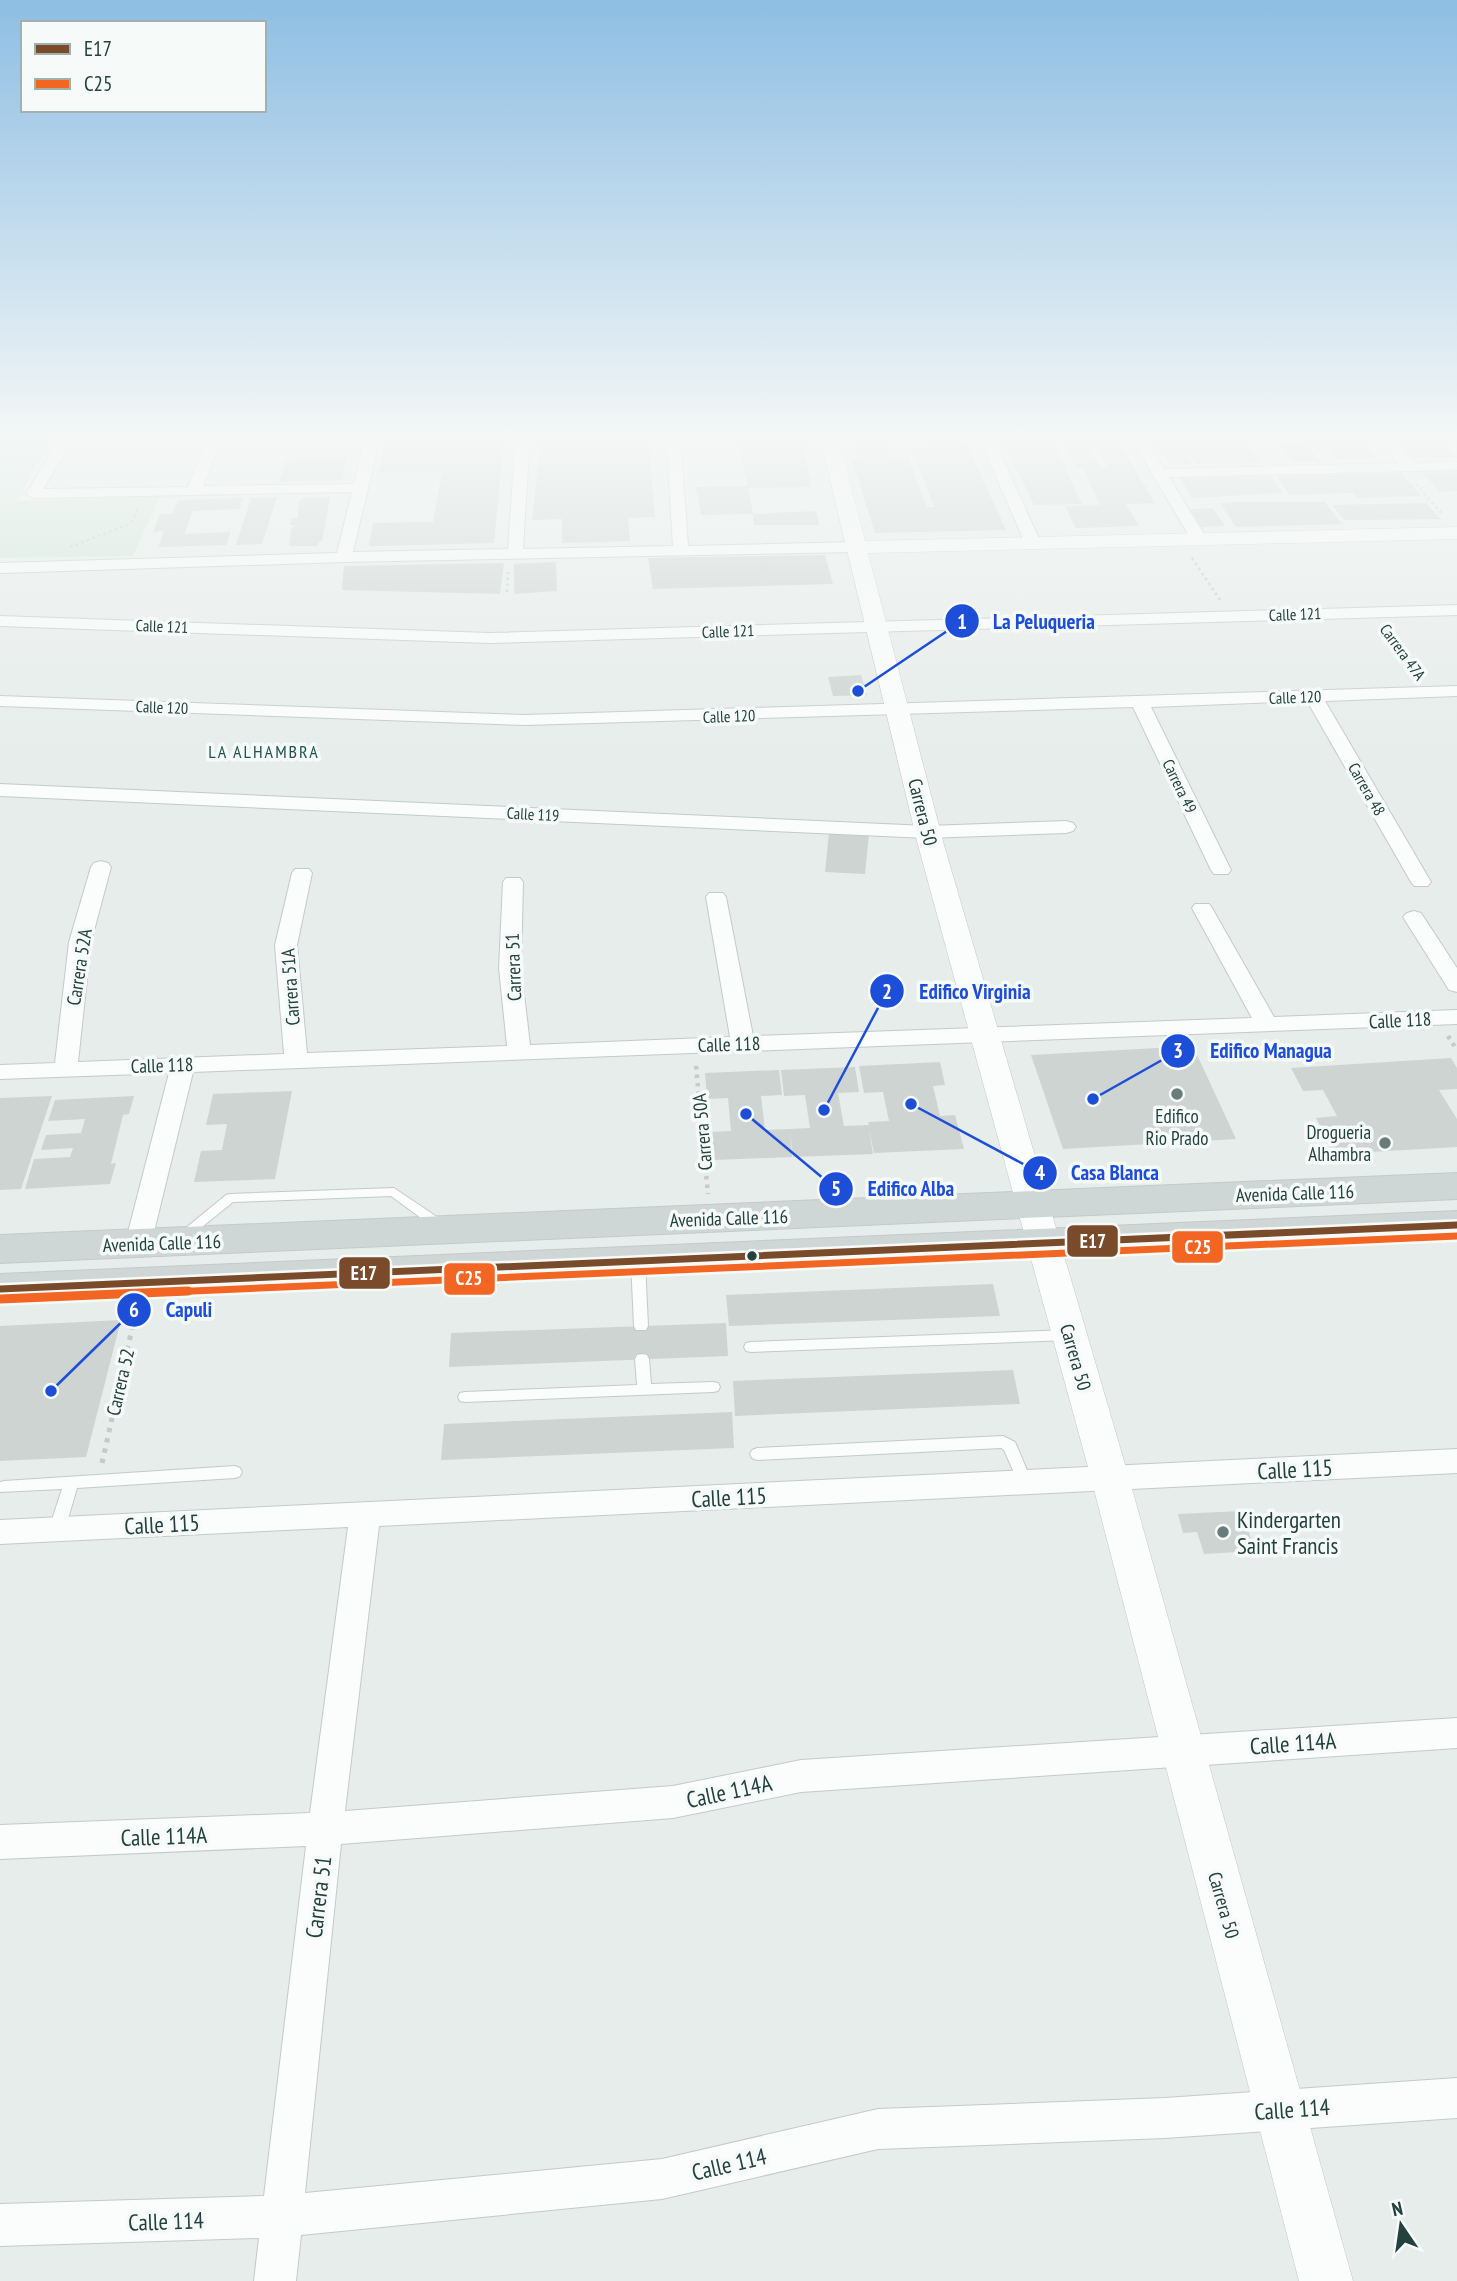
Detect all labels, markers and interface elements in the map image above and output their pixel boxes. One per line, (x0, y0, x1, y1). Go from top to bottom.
legend (21, 21, 266, 112)
text: E17 (84, 35, 112, 62)
text: C25 (84, 70, 113, 97)
callout: La Peluqueria (944, 600, 1109, 642)
street label: Calle 121 (1268, 603, 1322, 625)
text: 1 (957, 608, 967, 635)
text: La Peluqueria (993, 608, 1095, 635)
street label: Calle 121 (135, 615, 189, 637)
street label: Calle 121 (701, 620, 755, 642)
street label: Carrera 47A (1376, 620, 1430, 684)
street label: Calle 120 (1268, 686, 1322, 708)
street label: Calle 120 (135, 696, 189, 718)
street label: Calle 120 (702, 705, 756, 727)
district label: LA ALHAMBRA (208, 740, 320, 763)
street label: Carrera 49 (1158, 756, 1202, 816)
street label: Carrera 48 (1344, 759, 1390, 819)
street label: Carrera 50 (903, 776, 943, 848)
street label: Calle 119 (506, 803, 560, 825)
street label: Carrera 52A (61, 927, 97, 1007)
street label: Carrera 51 (500, 932, 526, 1002)
street label: Carrera 51A (275, 948, 305, 1026)
callout: Edifico Virginia (870, 970, 1045, 1012)
text: 2 (882, 978, 892, 1005)
text: Edifico Virginia (919, 978, 1031, 1005)
street label: Calle 118 (1368, 1006, 1432, 1034)
callout: Edifico Managua (1161, 1030, 1345, 1072)
street label: Calle 118 (697, 1031, 761, 1057)
text: 3 (1173, 1037, 1183, 1064)
text: Edifico Managua (1210, 1037, 1332, 1064)
street label: Calle 118 (130, 1052, 194, 1078)
marker: Edifico Rio Prado (1169, 1086, 1185, 1102)
street label: Carrera 50A (687, 1092, 717, 1172)
place label: Edifico Rio Prado (1146, 1104, 1208, 1150)
place label: Drogueria Alhambra (1306, 1120, 1371, 1166)
marker: Drogueria Alhambra (1377, 1135, 1393, 1151)
callout: Casa Blanca (1022, 1152, 1173, 1194)
text: 4 (1035, 1159, 1045, 1186)
text: Casa Blanca (1071, 1159, 1159, 1186)
callout: Edifico Alba (819, 1168, 969, 1210)
text: 5 (831, 1175, 841, 1202)
text: Edifico Alba (868, 1175, 955, 1202)
street label: Avenida Calle 116 (1235, 1179, 1355, 1207)
street label: Avenida Calle 116 (669, 1204, 789, 1232)
line badge: E17 (1066, 1224, 1119, 1258)
street label: Avenida Calle 116 (102, 1229, 222, 1257)
text: E17 (1080, 1229, 1106, 1253)
line badge: C25 (1171, 1230, 1224, 1264)
text: C25 (1185, 1235, 1211, 1259)
unlabelled marker (745, 1249, 759, 1263)
line badge: E17 (338, 1256, 391, 1290)
text: E17 (351, 1261, 377, 1285)
line badge: C25 (443, 1262, 496, 1296)
text: C25 (456, 1266, 482, 1290)
callout: Capuli (117, 1289, 226, 1331)
text: 6 (129, 1296, 139, 1323)
text: Capuli (166, 1296, 212, 1323)
street label: Carrera 50 (1055, 1321, 1097, 1393)
street label: Carrera 52 (101, 1346, 139, 1418)
street label: Calle 115 (1257, 1453, 1333, 1485)
street label: Calle 115 (691, 1481, 767, 1513)
place label: Kindergarten Saint Francis (1237, 1505, 1341, 1560)
street label: Calle 115 (124, 1508, 200, 1540)
marker: Kindergarten Saint Francis (1215, 1524, 1231, 1540)
street label: Calle 114A (1249, 1726, 1337, 1760)
street label: Calle 114A (684, 1768, 774, 1814)
street label: Calle 114A (120, 1820, 208, 1852)
street label: Carrera 51 (299, 1854, 337, 1940)
street label: Carrera 50 (1203, 1869, 1245, 1941)
street label: Calle 114 (1253, 2092, 1331, 2126)
street label: Calle 114 (689, 2141, 769, 2187)
north arrow (1366, 2190, 1436, 2260)
text: N (1389, 2196, 1405, 2221)
street label: Calle 114 (128, 2205, 204, 2237)

